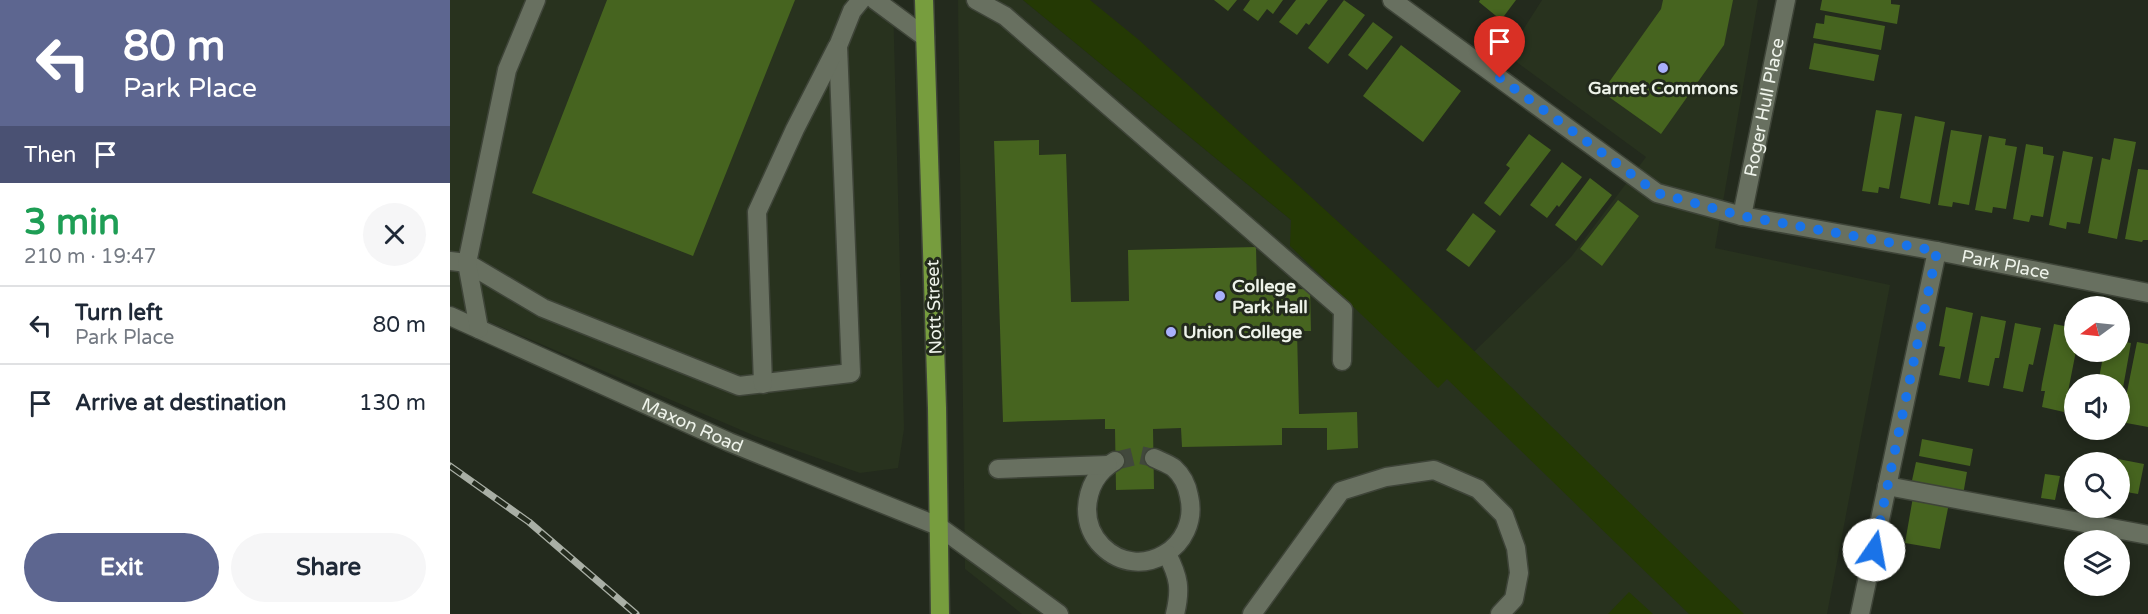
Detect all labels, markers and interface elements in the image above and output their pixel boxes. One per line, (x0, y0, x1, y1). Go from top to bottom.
pin (1474, 16, 1525, 78)
text: 80 m (123, 21, 225, 72)
icon: left (24, 24, 102, 102)
icon: arrive (1483, 25, 1516, 58)
street label: Roger Hull Place (1739, 36, 1789, 179)
marker: Garnet Commons (1656, 61, 1670, 75)
text: Park Place (123, 72, 257, 105)
place label: Garnet Commons (1588, 77, 1738, 99)
icon: arrive (89, 138, 122, 171)
text: Then (24, 142, 77, 168)
text: 3 min (24, 201, 120, 244)
button: close (363, 203, 426, 266)
text: 210 m · 19:47 (24, 245, 156, 269)
street label: Park Place (1960, 245, 2052, 284)
street label: Nott Street (921, 259, 947, 355)
place label: College Park Hall (1232, 275, 1308, 318)
marker: College Park Hall (1213, 289, 1227, 303)
north arrow (2064, 296, 2130, 362)
map controls (2064, 296, 2130, 596)
text: Turn left (75, 300, 163, 326)
icon: left (24, 309, 57, 342)
text: 80 m (372, 312, 426, 338)
place label: Union College (1183, 321, 1302, 343)
marker: Union College (1164, 325, 1178, 339)
text: Park Place (75, 326, 174, 350)
button: sound (2064, 374, 2130, 440)
icon: arrive (24, 387, 57, 420)
text: Arrive at destination (75, 390, 286, 416)
text: 130 m (359, 390, 426, 416)
street label: Maxon Road (638, 393, 746, 458)
button: search (2064, 452, 2130, 518)
position arrow (1842, 518, 1906, 582)
button: layers (2064, 530, 2130, 596)
button: Exit (24, 533, 219, 602)
button: Share (231, 533, 426, 602)

